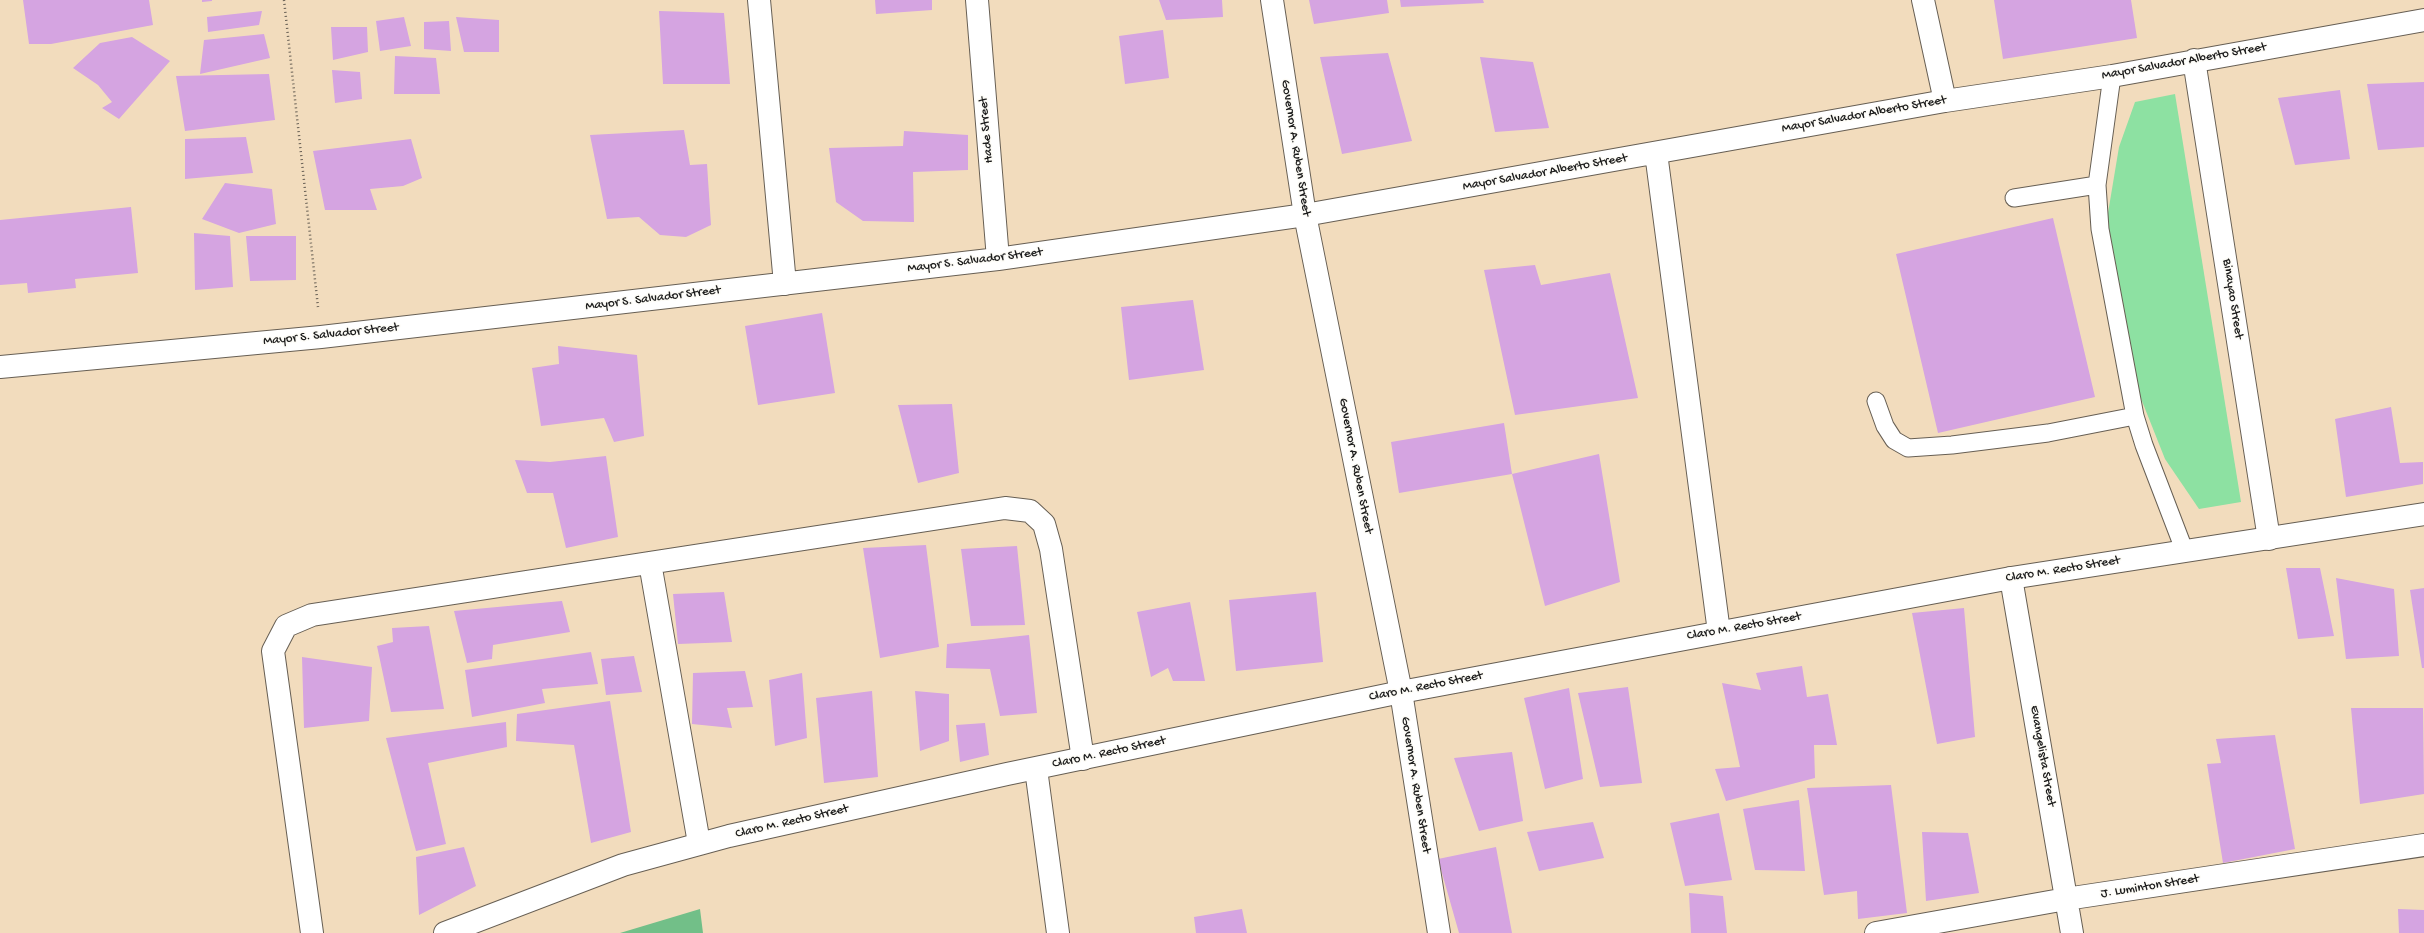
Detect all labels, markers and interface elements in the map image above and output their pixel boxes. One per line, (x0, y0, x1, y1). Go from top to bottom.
street label: Mayor Salvador Alberto Street (2101, 40, 2267, 84)
street label: Governor A. Ruben Street (1277, 79, 1313, 217)
street label: Mayor Salvador Alberto Street (1781, 93, 1947, 137)
street label: Hade Street (976, 96, 998, 164)
street label: Mayor Salvador Alberto Street (1462, 151, 1628, 195)
street label: Mayor S. Salvador Street (907, 245, 1043, 277)
street label: Binayao Street (2218, 258, 2246, 340)
street label: Mayor S. Salvador Street (585, 283, 721, 315)
street label: Mayor S. Salvador Street (263, 320, 399, 350)
street label: Governor A. Ruben Street (1334, 397, 1376, 535)
street label: Claro M. Recto Street (2005, 553, 2121, 587)
street label: Claro M. Recto Street (1686, 609, 1802, 645)
street label: Claro M. Recto Street (1368, 668, 1484, 706)
street label: Evangelista Street (2025, 704, 2059, 808)
street label: Governor A. Ruben Street (1397, 716, 1433, 854)
street label: Claro M. Recto Street (1051, 733, 1167, 773)
street label: Claro M. Recto Street (734, 801, 850, 843)
street label: J. Luminton Street (2100, 872, 2200, 902)

